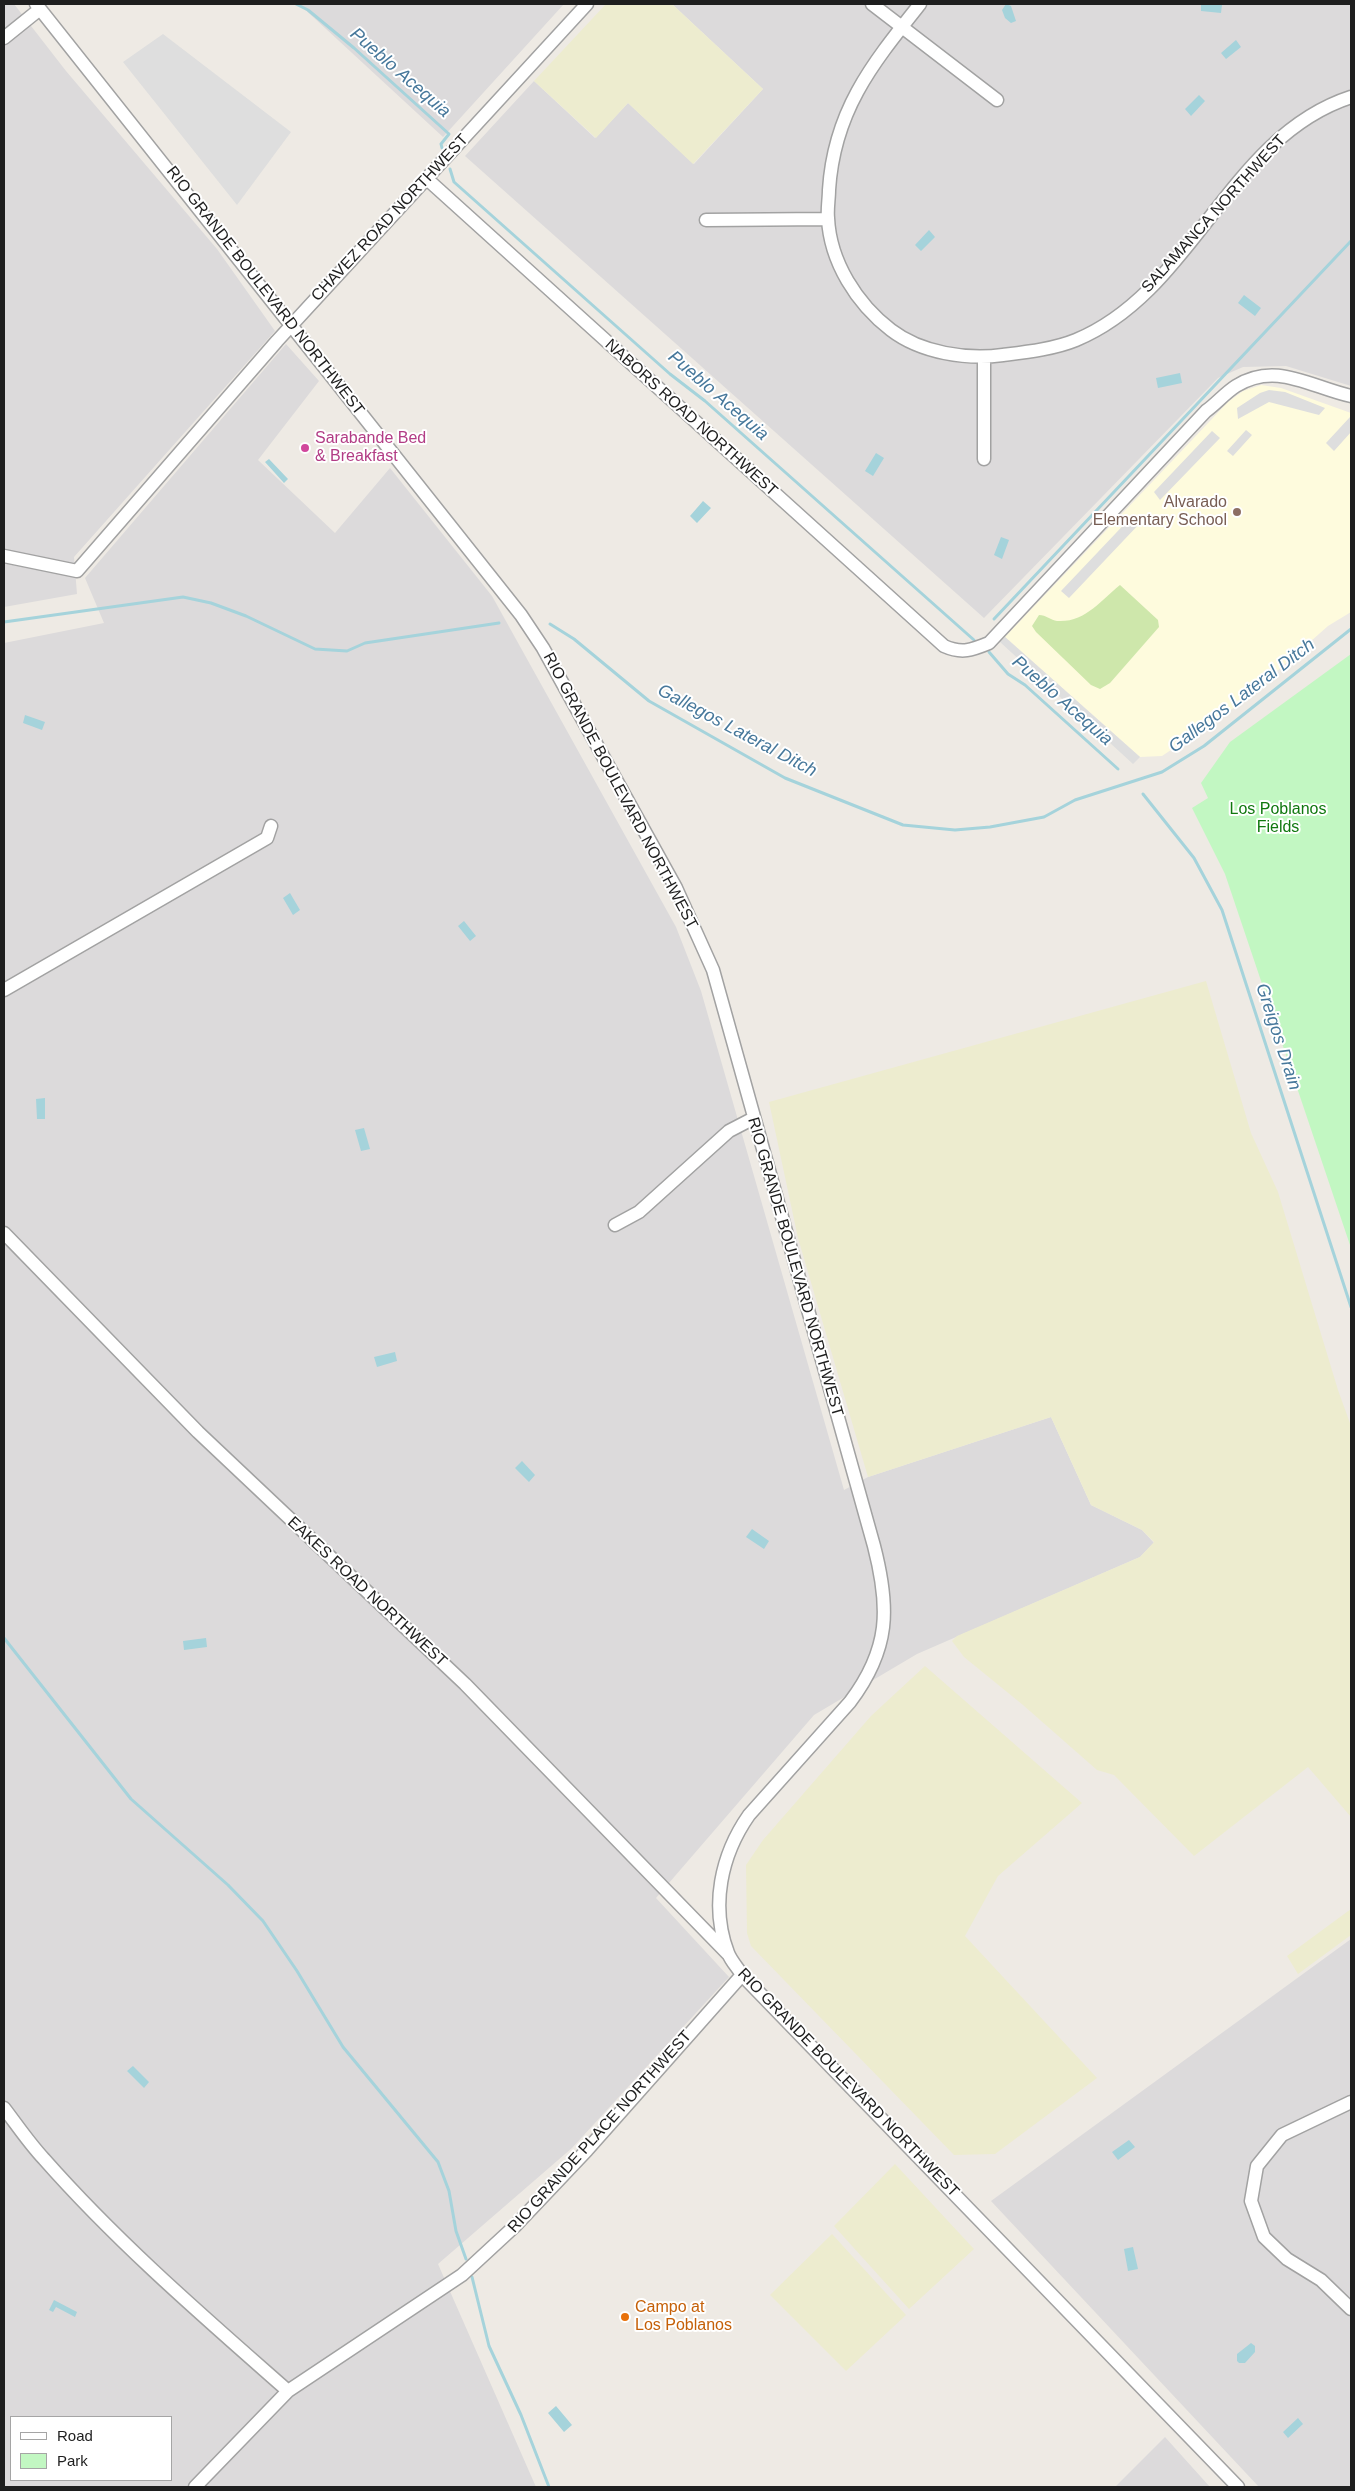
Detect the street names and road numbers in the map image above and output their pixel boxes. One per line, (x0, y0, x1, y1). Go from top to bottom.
street label: CHAVEZ ROAD NORTHWEST (307, 130, 473, 306)
street label: SALAMANCA NORTHWEST (1138, 131, 1290, 297)
street label: RIO GRANDE BOULEVARD NORTHWEST (162, 163, 368, 419)
street label: NABORS ROAD NORTHWEST (601, 335, 781, 501)
street label: RIO GRANDE BOULEVARD NORTHWEST (539, 649, 701, 933)
street label: RIO GRANDE BOULEVARD NORTHWEST (743, 1115, 847, 1419)
street label: EAKES ROAD NORTHWEST (283, 1513, 451, 1671)
street label: RIO GRANDE BOULEVARD NORTHWEST (733, 1965, 963, 2201)
street label: RIO GRANDE PLACE NORTHWEST (504, 2027, 696, 2237)

